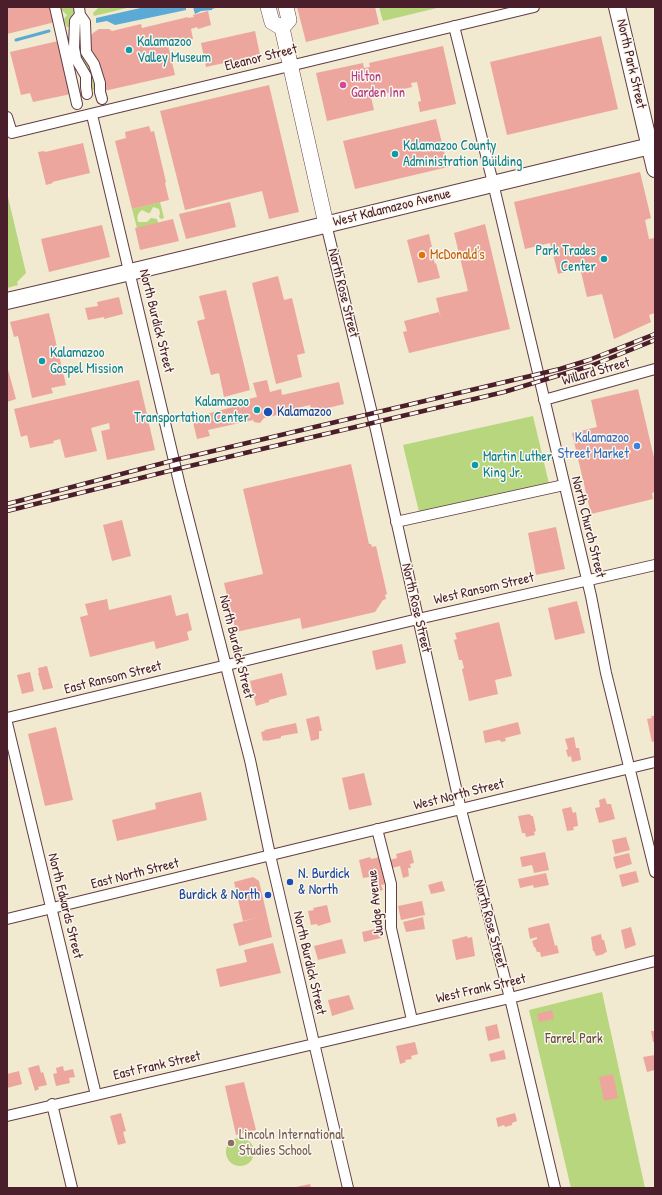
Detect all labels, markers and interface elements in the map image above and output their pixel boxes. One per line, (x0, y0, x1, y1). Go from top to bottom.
street label: North Park Street (613, 17, 649, 111)
place label: Kalamazoo Valley Museum (137, 34, 211, 66)
street label: Eleanor Street (223, 41, 299, 75)
marker: Kalamazoo Valley Museum (124, 45, 134, 55)
place label: Hilton Garden Inn (351, 69, 405, 102)
marker: Hilton Garden Inn (338, 80, 348, 90)
place label: Kalamazoo County Administration Building (403, 138, 522, 170)
marker: Kalamazoo County Administration Building (390, 149, 400, 159)
street label: West Kalamazoo Avenue (331, 185, 453, 231)
place label: Park Trades Center (536, 243, 596, 276)
street label: North Rose Street (324, 247, 362, 339)
place label: McDonald's (430, 247, 485, 263)
marker: McDonald's (417, 250, 427, 260)
marker: Park Trades Center (599, 254, 609, 264)
street label: North Burdick Street (135, 267, 177, 375)
place label: Kalamazoo Gospel Mission (50, 345, 124, 378)
street label: Willard Street (560, 354, 632, 390)
marker: Kalamazoo Gospel Mission (37, 356, 47, 366)
place label: Kalamazoo Transportation Center (134, 394, 249, 426)
place label: Kalamazoo (277, 404, 331, 420)
marker: Kalamazoo Transportation Center (252, 405, 262, 415)
marker: Kalamazoo (262, 406, 274, 418)
place label: Kalamazoo Street Market (558, 430, 629, 462)
marker: Kalamazoo Street Market (632, 441, 642, 451)
place label: Martin Luther King Jr. (483, 449, 552, 482)
marker: Martin Luther King Jr. (470, 460, 480, 470)
street label: North Church Street (567, 474, 609, 580)
street label: North Rose Street (398, 562, 434, 654)
street label: West Ransom Street (432, 569, 536, 609)
street label: North Burdick Street (215, 593, 257, 701)
street label: East Ransom Street (63, 658, 163, 698)
street label: West North Street (412, 776, 506, 814)
street label: North Edwards Street (44, 852, 86, 960)
street label: East North Street (89, 855, 181, 893)
place label: N. Burdick & North (298, 866, 350, 898)
street label: Judge Avenue (364, 869, 388, 937)
marker: N. Burdick & North (285, 877, 295, 887)
street label: North Rose Street (470, 878, 510, 970)
place label: Burdick & North (179, 887, 260, 903)
marker: Burdick & North (263, 890, 273, 900)
street label: North Burdick Street (289, 909, 329, 1017)
street label: West Frank Street (434, 971, 528, 1007)
park label: Farrel Park (545, 1031, 603, 1047)
street label: East Frank Street (112, 1048, 202, 1084)
place label: Lincoln International Studies School (239, 1127, 344, 1160)
marker: Lincoln International Studies School (226, 1138, 236, 1148)

